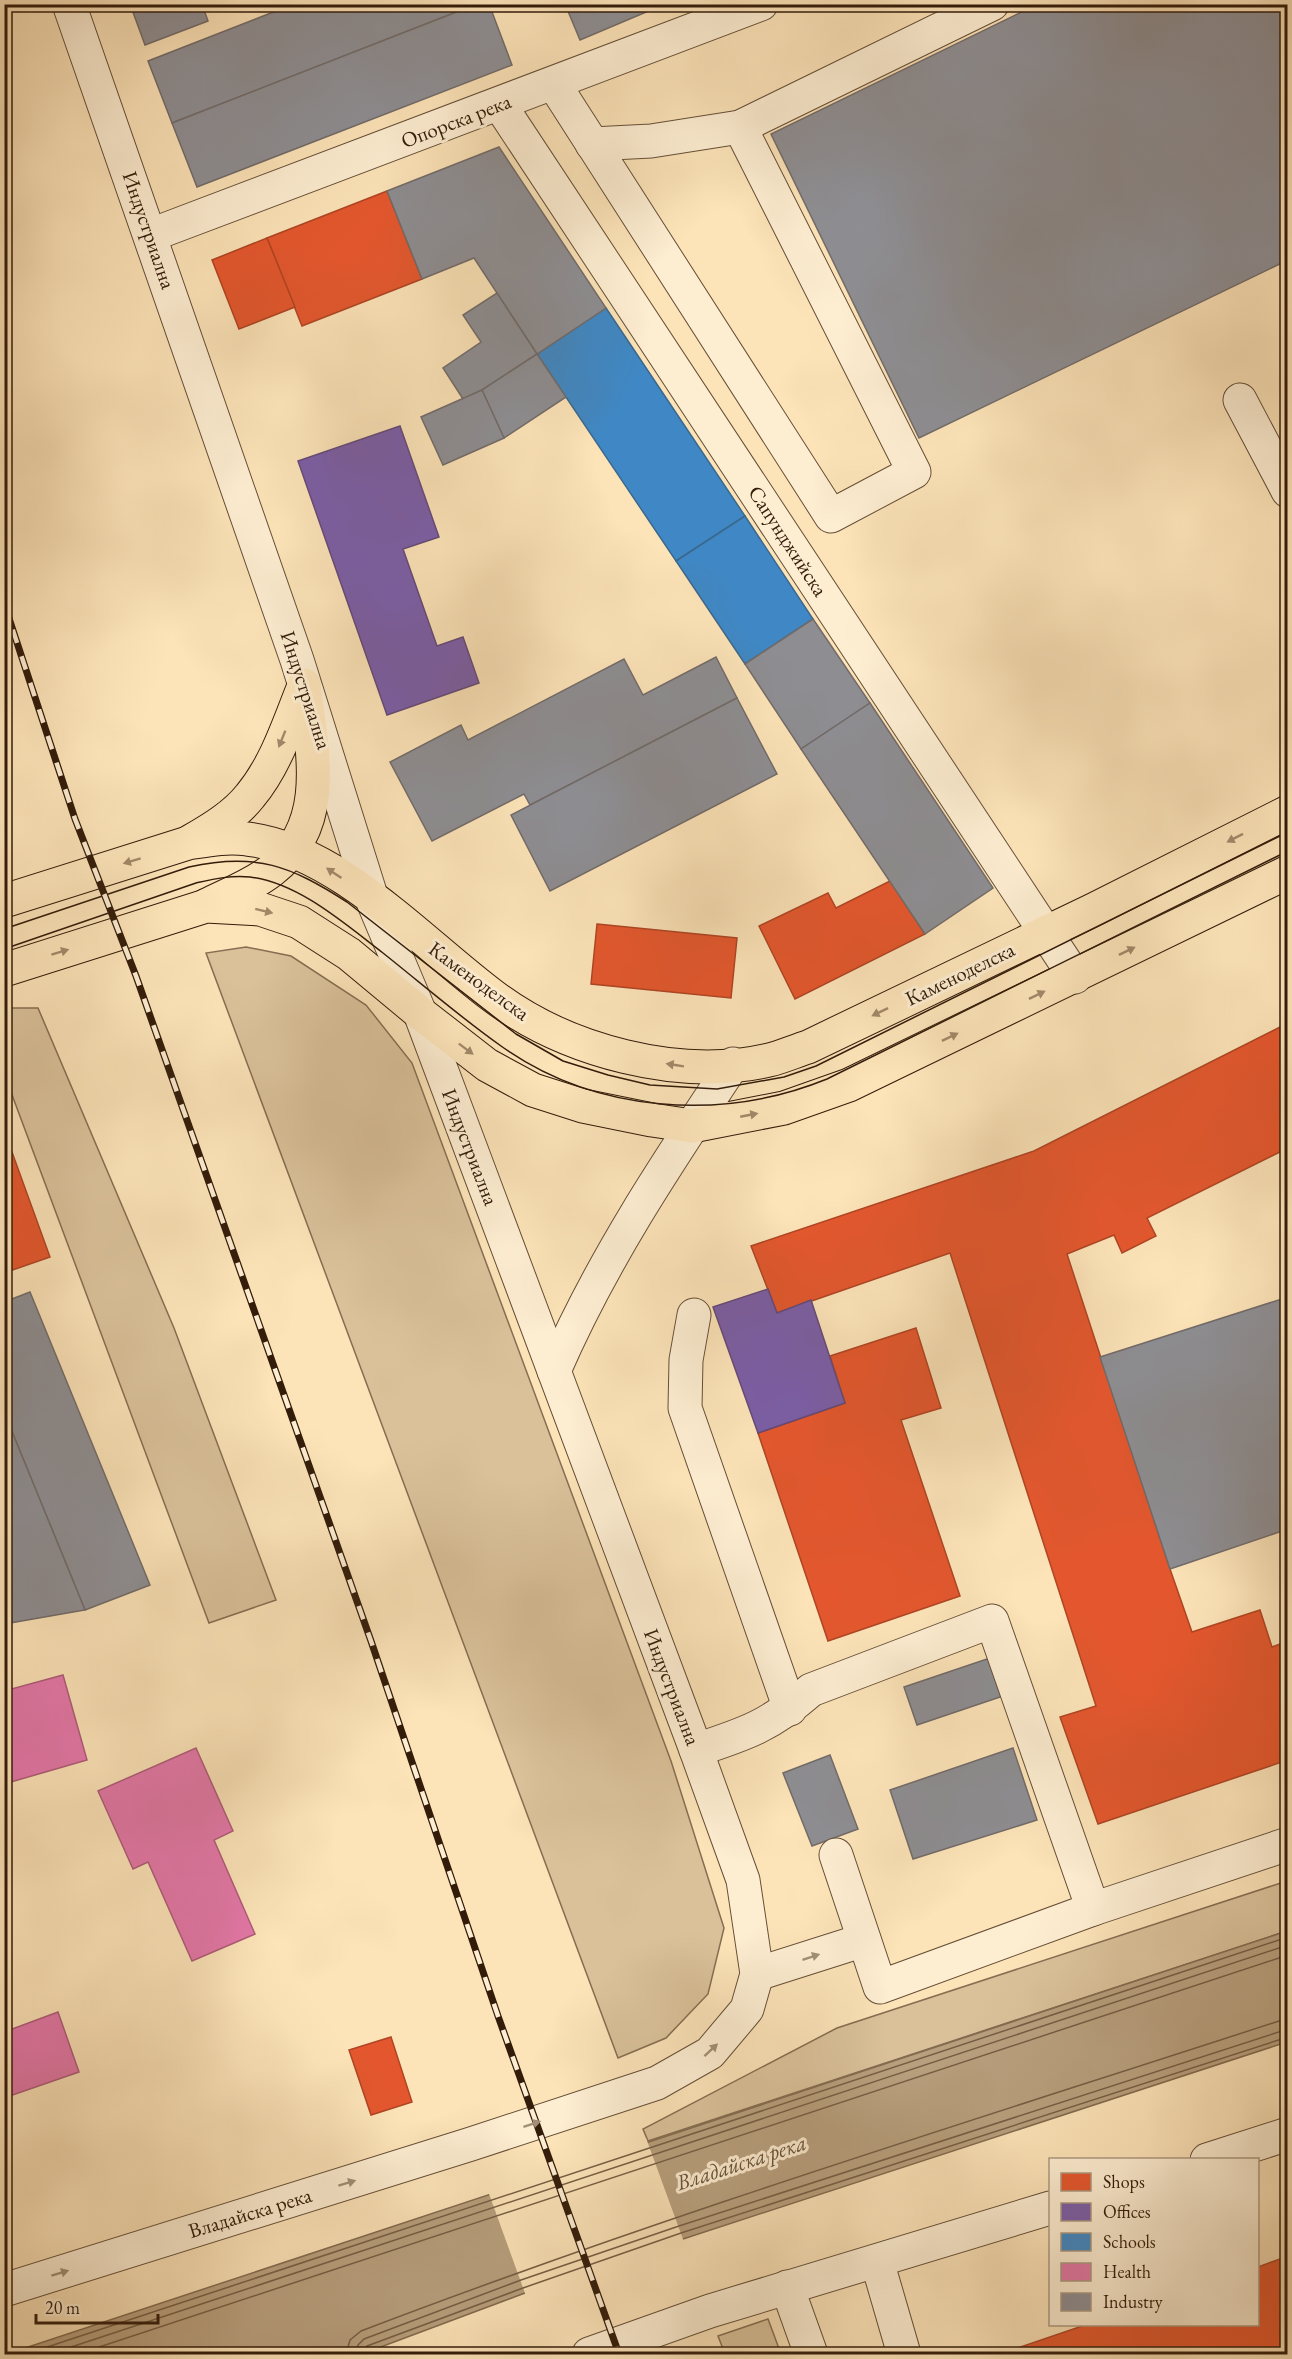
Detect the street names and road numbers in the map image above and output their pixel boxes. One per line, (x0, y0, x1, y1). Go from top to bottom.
street label: Опорска река (397, 87, 515, 154)
street label: Индустриална (117, 167, 182, 293)
street label: Сапунджийска (743, 480, 835, 602)
street label: Индустриална (275, 627, 339, 753)
street label: Каменоделска (423, 935, 536, 1027)
street label: Каменоделска (901, 935, 1020, 1012)
street label: Индустриална (436, 1085, 505, 1210)
street label: Индустриална (638, 1625, 707, 1750)
street label: Владайска река (185, 2181, 315, 2244)

